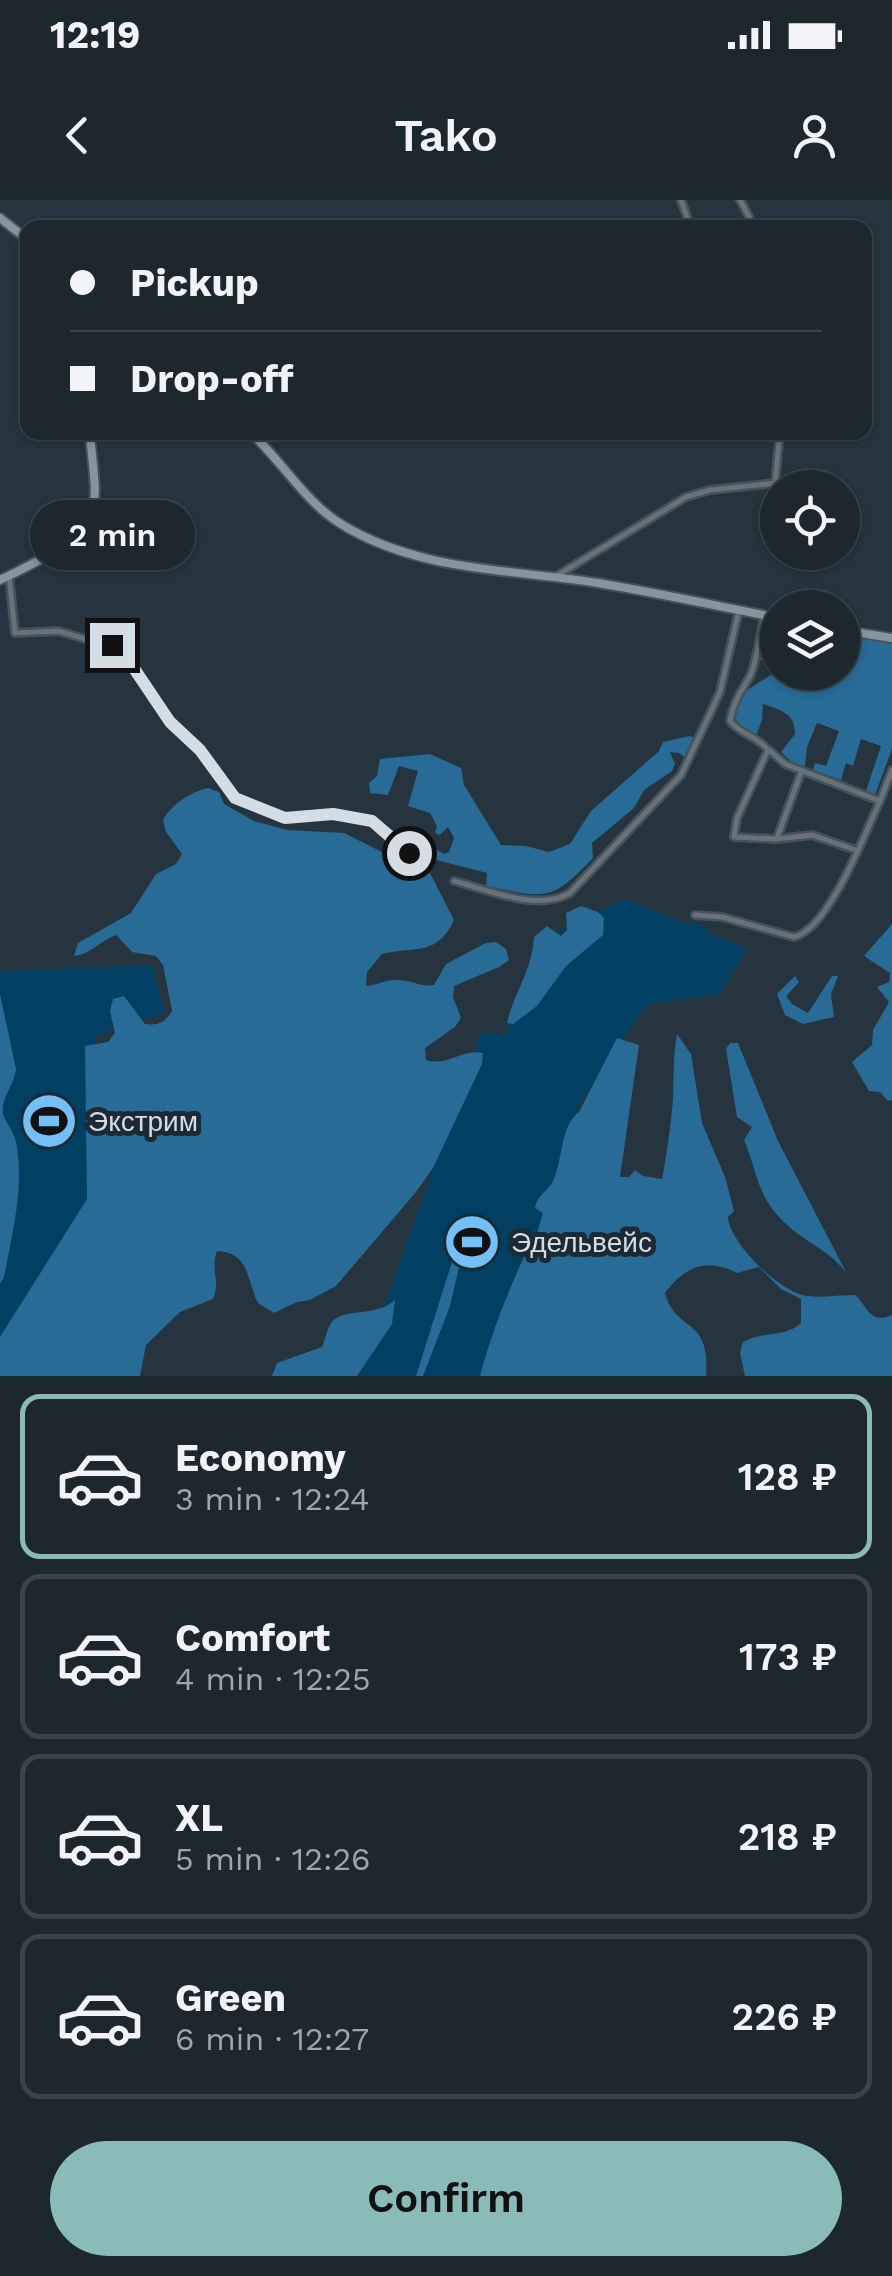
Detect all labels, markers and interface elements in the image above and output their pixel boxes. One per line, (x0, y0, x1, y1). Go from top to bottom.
text: 12:19 (50, 13, 140, 57)
icon: back (50, 108, 105, 163)
icon: person (787, 108, 842, 163)
text: Tako (394, 109, 498, 162)
text: Pickup (130, 261, 259, 305)
text: Drop-off (130, 357, 294, 401)
map controls (760, 470, 860, 690)
button: locate (760, 470, 860, 570)
callout: 2 min (29, 500, 194, 570)
text: 2 min (69, 516, 156, 554)
button: layers (760, 590, 860, 690)
route end (90, 623, 135, 668)
route start (387, 831, 432, 876)
sports icon: Экстрим (19, 1091, 79, 1151)
place label: Экстрим (88, 1105, 198, 1138)
sports icon: Эдельвейс (442, 1212, 502, 1272)
place label: Эдельвейс (511, 1226, 652, 1259)
icon: car (55, 1432, 145, 1522)
text: Economy (175, 1436, 346, 1480)
text: 128 ₽ (738, 1455, 837, 1499)
text: 3 min · 12:24 (175, 1480, 370, 1518)
icon: car (55, 1612, 145, 1702)
text: Comfort (175, 1616, 330, 1660)
text: 173 ₽ (739, 1635, 837, 1679)
text: 4 min · 12:25 (175, 1660, 371, 1698)
icon: car (55, 1792, 145, 1882)
text: XL (175, 1796, 223, 1840)
text: 218 ₽ (738, 1815, 837, 1859)
text: 5 min · 12:26 (175, 1840, 371, 1878)
icon: car (55, 1972, 145, 2062)
text: Green (175, 1976, 286, 2020)
text: 226 ₽ (732, 1995, 837, 2039)
text: 6 min · 12:27 (175, 2020, 369, 2058)
button: Confirm (50, 2141, 842, 2256)

